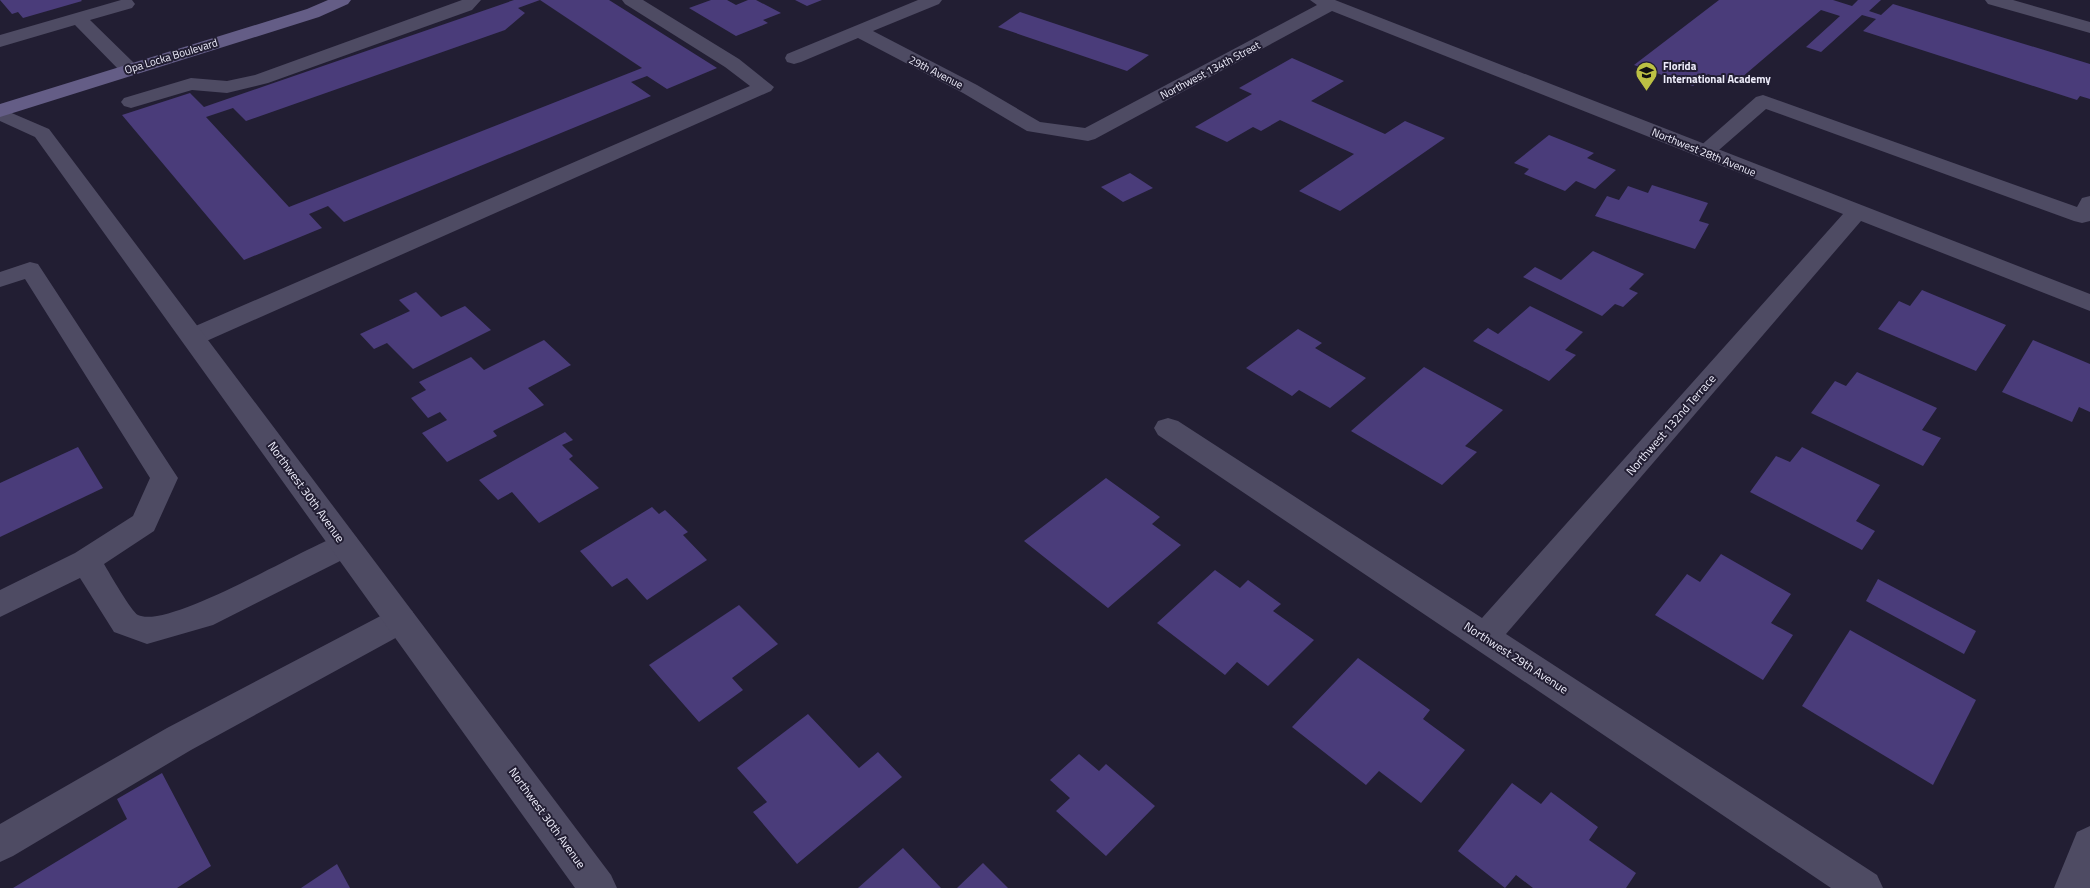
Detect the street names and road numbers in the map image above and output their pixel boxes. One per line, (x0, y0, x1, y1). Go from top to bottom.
street label: Opa Locka Boulevard (122, 34, 220, 78)
street label: Northwest 134th Street (1157, 37, 1263, 103)
street label: 29th Avenue (906, 51, 966, 93)
street label: Northwest 28th Avenue (1650, 124, 1759, 180)
street label: Northwest 132nd Terrace (1621, 370, 1720, 480)
street label: Northwest 30th Avenue (263, 437, 350, 546)
street label: Northwest 29th Avenue (1460, 617, 1572, 698)
street label: Northwest 30th Avenue (504, 763, 591, 872)

